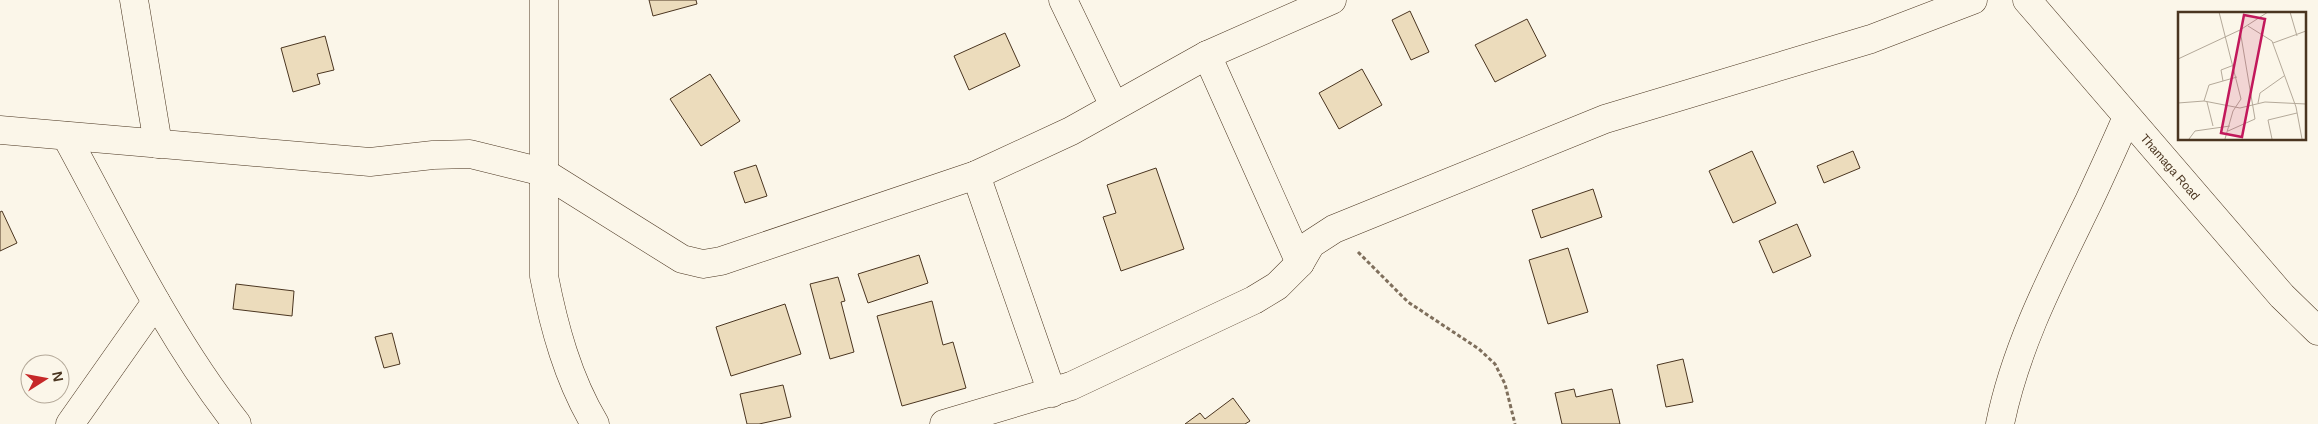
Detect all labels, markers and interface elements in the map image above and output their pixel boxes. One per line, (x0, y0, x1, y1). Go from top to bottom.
inset map (2178, 12, 2306, 140)
street label: Thamaga Road (2138, 131, 2202, 203)
north arrow (20, 354, 70, 404)
text: N (49, 370, 67, 383)

